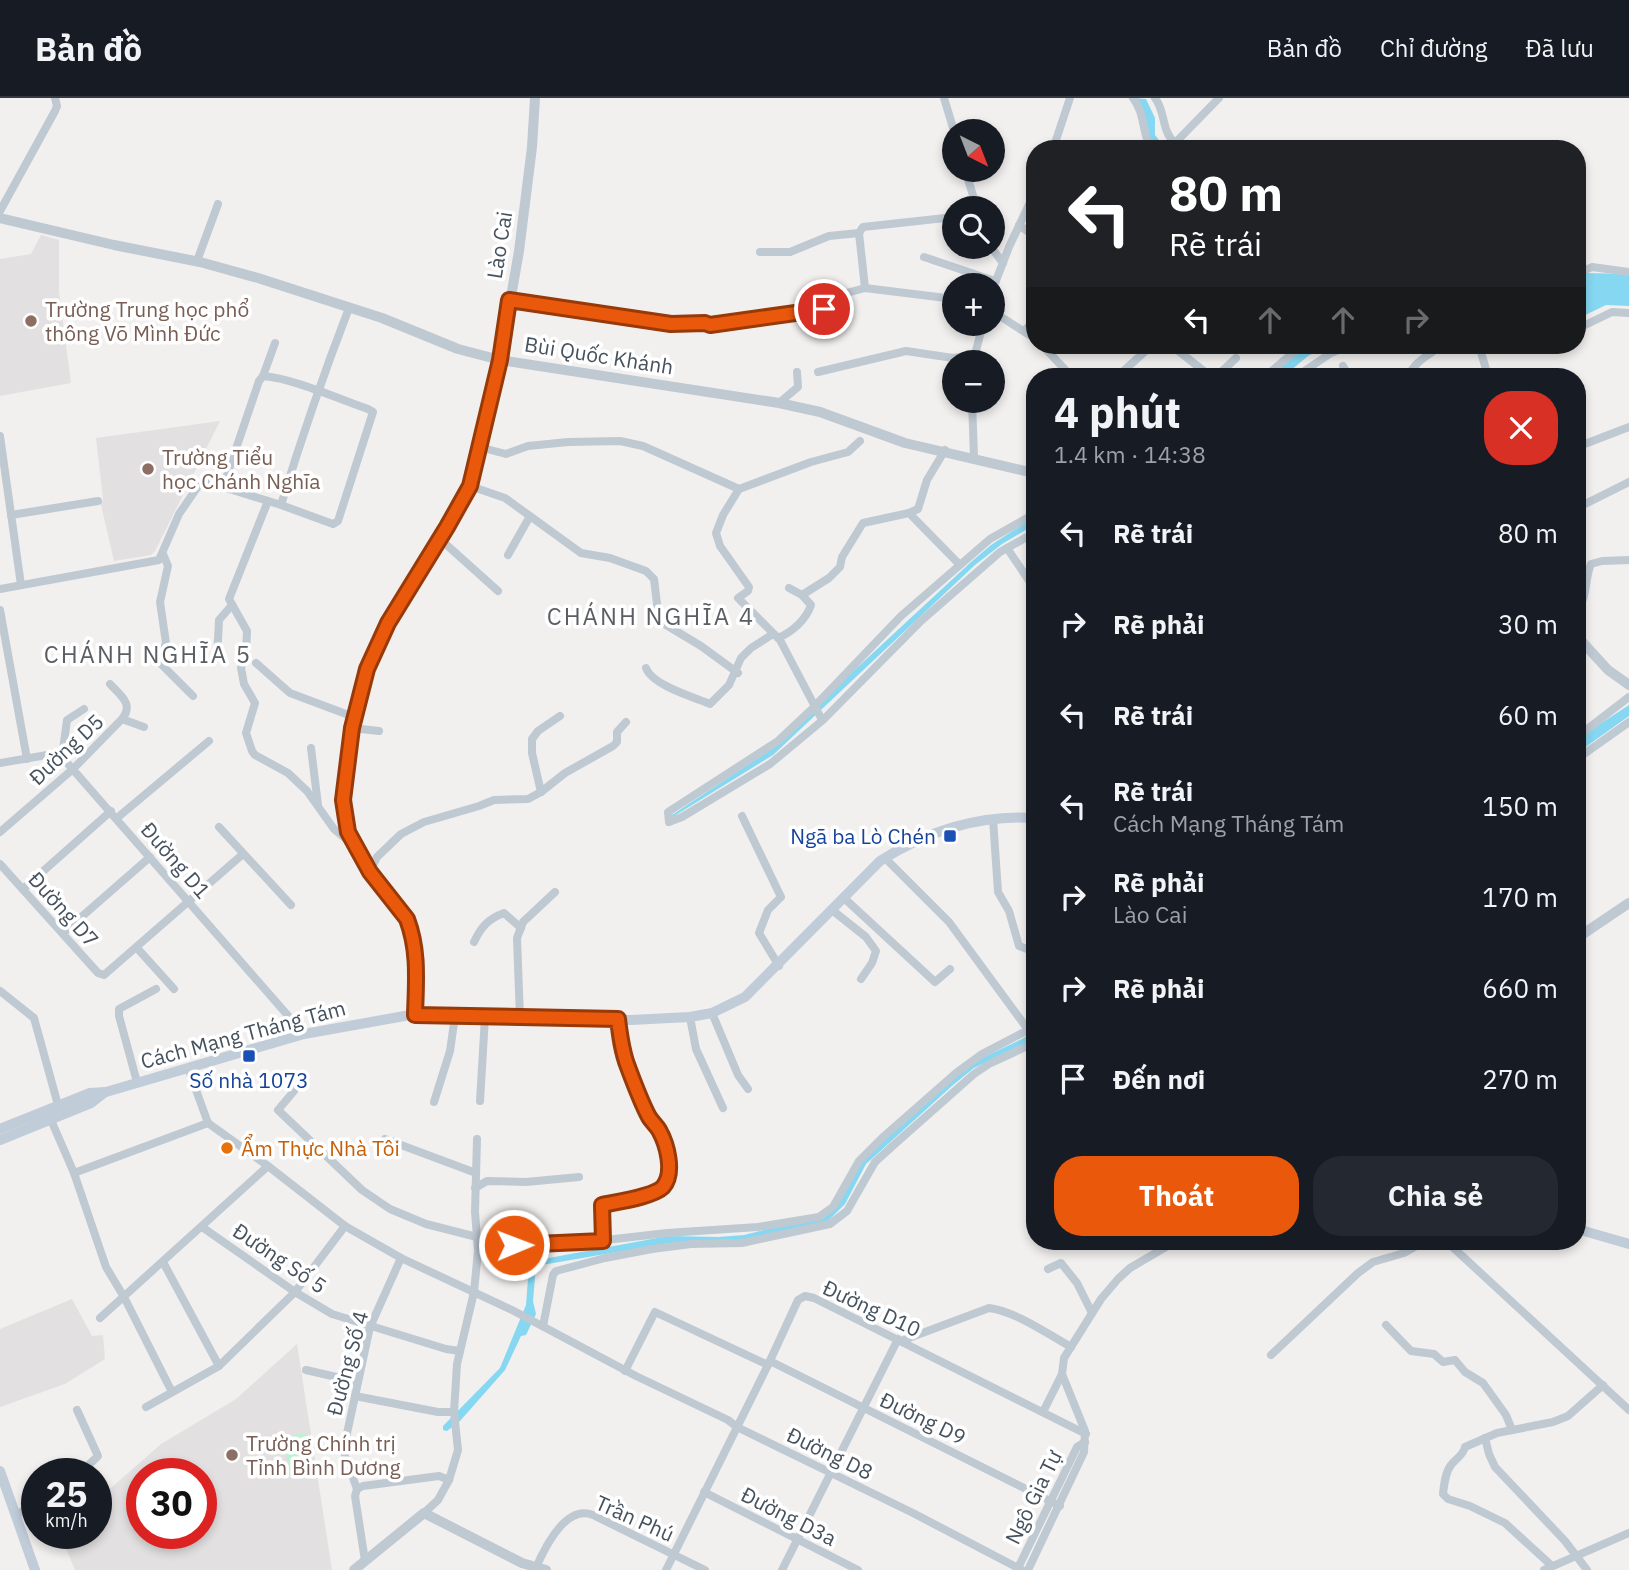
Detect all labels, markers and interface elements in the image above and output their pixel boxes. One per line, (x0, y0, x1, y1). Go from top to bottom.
text: Bản đồ (35, 27, 142, 70)
text: Bản đồ (1267, 32, 1342, 64)
text: Chỉ đường (1380, 32, 1488, 64)
text: Đã lưu (1526, 32, 1594, 64)
north arrow (942, 119, 1004, 182)
map controls (942, 119, 1005, 413)
text: 80 m (1169, 161, 1283, 224)
icon: left (1054, 168, 1145, 259)
button: search (942, 196, 1005, 259)
street label: Lào Cai (480, 209, 518, 281)
text: Rẽ trái (1169, 223, 1262, 265)
button: + (942, 273, 1005, 336)
pin (794, 279, 854, 339)
icon: arrive (805, 290, 843, 328)
place label: Trường Trung học phổ thông Võ Mình Đức (45, 295, 249, 347)
icon: left (1178, 301, 1216, 339)
icon: ahead (1251, 301, 1289, 339)
icon: ahead (1324, 301, 1362, 339)
icon: right (1397, 301, 1435, 339)
marker: Trường Trung học phổ thông Võ Mình Đức (23, 313, 39, 329)
street label: Bùi Quốc Khánh (523, 329, 675, 381)
button: − (942, 350, 1005, 413)
text: 4 phút (1054, 385, 1181, 440)
button: close (1484, 391, 1558, 465)
text: 1.4 km · 14:38 (1054, 439, 1206, 469)
place label: Trường Tiểu học Chánh Nghĩa (162, 443, 321, 495)
marker: Trường Tiểu học Chánh Nghĩa (140, 461, 156, 477)
icon: left (1054, 514, 1092, 552)
text: Rẽ trái (1113, 516, 1193, 550)
text: 80 m (1498, 516, 1558, 550)
district label: CHÁNH NGHĨA 4 (547, 600, 755, 632)
icon: right (1054, 605, 1092, 643)
text: Rẽ phải (1113, 607, 1204, 641)
text: 30 m (1498, 607, 1558, 641)
district label: CHÁNH NGHĨA 5 (44, 638, 252, 670)
icon: left (1054, 696, 1092, 734)
text: Rẽ trái (1113, 698, 1193, 732)
text: 60 m (1498, 698, 1558, 732)
street label: Đường D5 (23, 707, 109, 791)
text: Rẽ trái (1113, 774, 1193, 808)
icon: left (1054, 787, 1092, 825)
text: 150 m (1482, 789, 1558, 823)
text: Cách Mạng Tháng Tám (1113, 808, 1344, 838)
street label: Đường D1 (135, 816, 217, 904)
place label: Ngã ba Lò Chén (790, 822, 936, 850)
marker: Ngã ba Lò Chén (942, 828, 958, 844)
street label: Đường D7 (23, 865, 105, 953)
text: Rẽ phải (1113, 865, 1204, 899)
icon: right (1054, 878, 1092, 916)
text: 170 m (1482, 880, 1558, 914)
text: Lào Cai (1113, 899, 1187, 929)
icon: right (1054, 969, 1092, 1007)
text: Rẽ phải (1113, 971, 1204, 1005)
text: 660 m (1482, 971, 1558, 1005)
street label: Cách Mạng Tháng Tám (137, 993, 349, 1075)
marker: Số nhà 1073 (241, 1048, 257, 1064)
icon: arrive (1054, 1060, 1092, 1098)
text: Đến nơi (1113, 1062, 1205, 1096)
text: 270 m (1482, 1062, 1558, 1096)
place label: Số nhà 1073 (189, 1066, 309, 1094)
place label: Ẩm Thực Nhà Tôi (241, 1134, 400, 1162)
marker: Ẩm Thực Nhà Tôi (219, 1140, 235, 1156)
button: Thoát (1054, 1156, 1299, 1236)
button: Chia sẻ (1313, 1156, 1558, 1236)
position arrow (477, 1208, 551, 1282)
street label: Đường Số 5 (228, 1216, 332, 1300)
street label: Đường D10 (818, 1273, 926, 1343)
street label: Đường Số 4 (320, 1308, 374, 1418)
street label: Đường D9 (875, 1385, 971, 1451)
street label: Đường D8 (782, 1420, 878, 1486)
place label: Trường Chính trị Tỉnh Bình Dương (246, 1429, 401, 1481)
street label: Ngô Gia Tự (998, 1445, 1068, 1549)
marker: Trường Chính trị Tỉnh Bình Dương (224, 1447, 240, 1463)
speed limit sign: 30 (126, 1458, 217, 1549)
text: 25 (45, 1471, 88, 1517)
street label: Đường D3a (736, 1480, 842, 1552)
street label: Trần Phú (591, 1488, 679, 1548)
text: km/h (45, 1509, 88, 1532)

